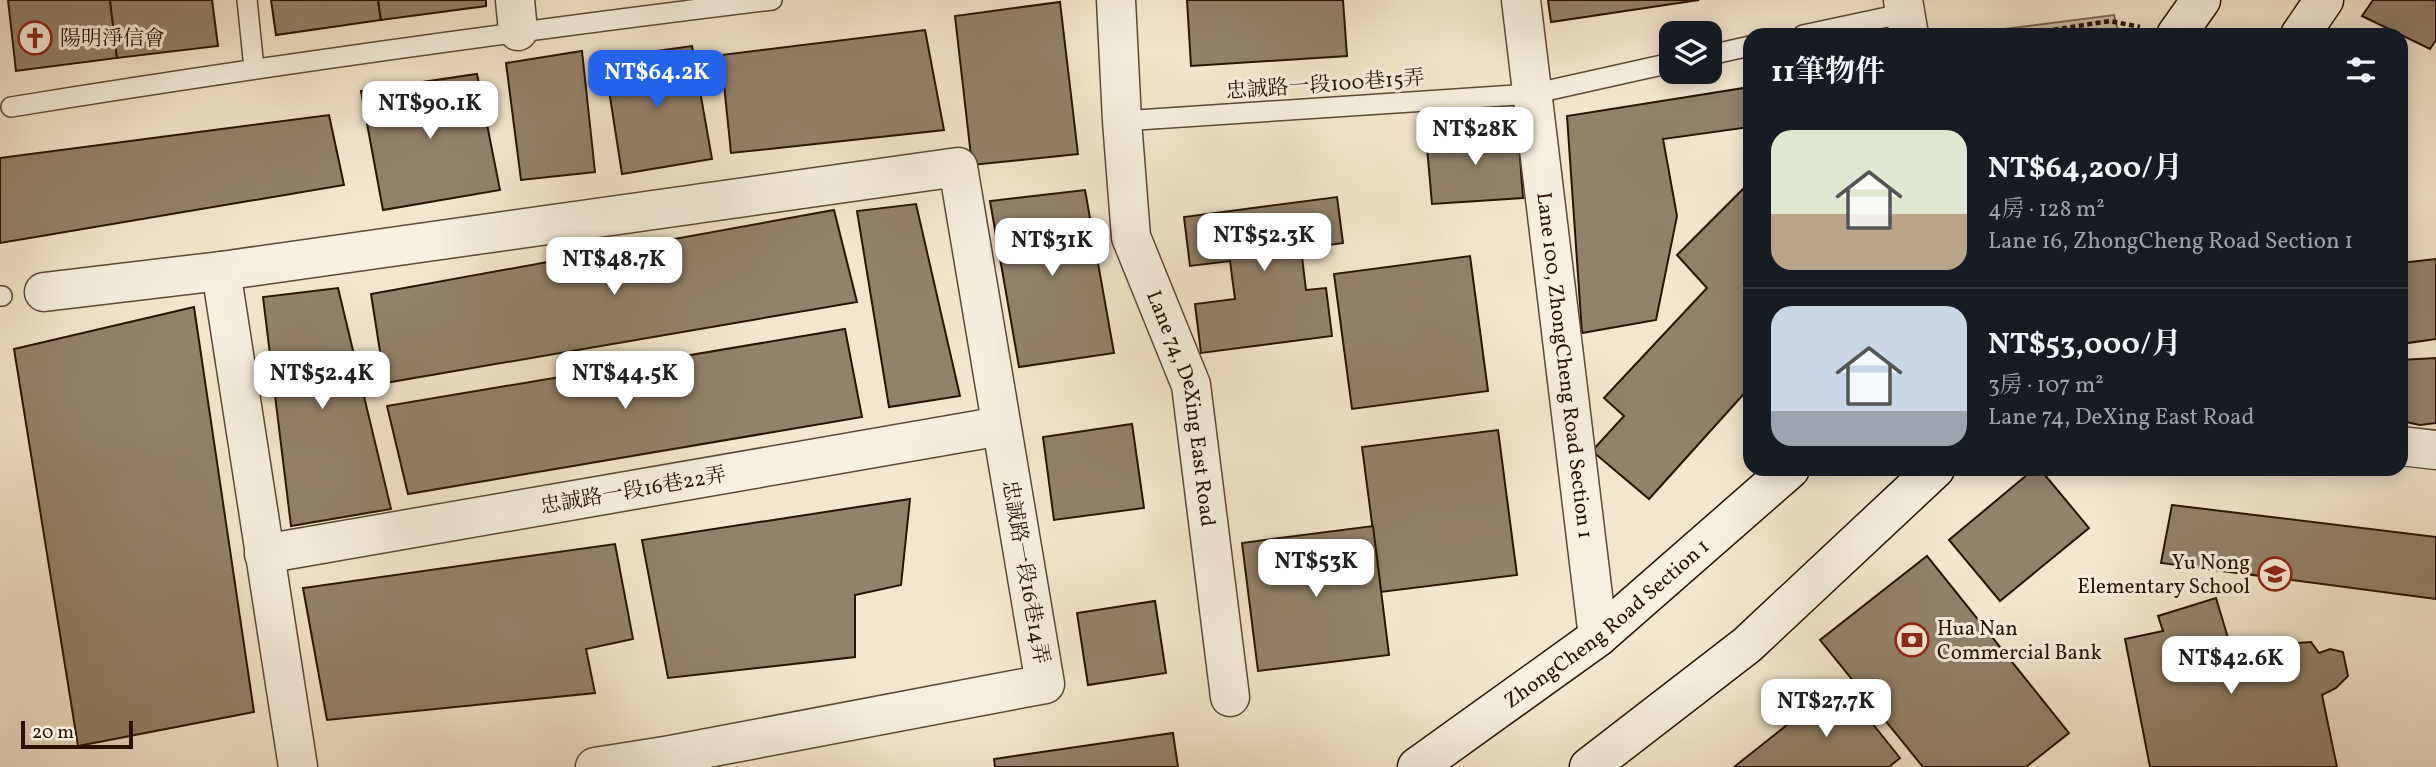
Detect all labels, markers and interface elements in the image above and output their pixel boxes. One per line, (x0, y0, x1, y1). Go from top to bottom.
church icon: 陽明淨信會 (16, 19, 54, 57)
map controls (1659, 21, 1722, 84)
button: layers (1659, 21, 1722, 84)
place label: 陽明淨信會 (60, 25, 165, 54)
pin: NT$64.2K (585, 50, 729, 110)
icon: filters (2342, 51, 2380, 89)
text: 11筆物件 (1771, 52, 1885, 94)
text: NT$64.2K (604, 57, 710, 89)
street label: 忠誠路一段100巷15弄 (1225, 64, 1425, 107)
pin: NT$90.1K (358, 82, 502, 141)
text: NT$90.1K (378, 88, 482, 120)
pin: NT$28K (1418, 108, 1532, 167)
text: NT$28K (1432, 114, 1518, 146)
text: NT$64,200/月 (1988, 148, 2183, 190)
icon: home (1827, 158, 1911, 242)
street label: Lane 100, ZhongCheng Road Section 1 (1528, 191, 1599, 540)
text: 4房 · 128 m² (1988, 194, 2105, 226)
pin: NT$52.3K (1192, 214, 1336, 273)
pin: NT$31K (995, 218, 1109, 278)
text: NT$52.3K (1213, 220, 1315, 252)
text: NT$31K (1011, 225, 1093, 257)
text: Lane 16, ZhongCheng Road Section 1 (1988, 226, 2353, 258)
pin: NT$48.7K (542, 238, 686, 297)
text: NT$48.7K (562, 244, 666, 276)
street label: Lane 74, DeXing East Road (1138, 287, 1222, 528)
text: NT$53,000/月 (1988, 324, 2182, 366)
icon: home (1827, 334, 1911, 418)
pin: NT$52.4K (250, 352, 394, 411)
pin: NT$44.5K (553, 352, 697, 411)
text: NT$52.4K (270, 358, 374, 390)
text: NT$44.5K (572, 358, 678, 390)
text: 3房 · 107 m² (1988, 370, 2104, 402)
text: Lane 74, DeXing East Road (1988, 402, 2254, 434)
street label: 忠誠路一段16巷22弄 (538, 461, 729, 522)
street label: 忠誠路一段16巷14弄 (994, 478, 1055, 667)
street label: ZhongCheng Road Section 1 (1499, 533, 1716, 716)
pin: NT$53K (1259, 540, 1373, 599)
text: NT$53K (1274, 546, 1358, 578)
place label: Yu Nong Elementary School (2077, 549, 2250, 602)
school or university icon: Yu Nong Elementary School (2256, 555, 2294, 593)
place label: Hua Nan Commercial Bank (1937, 615, 2103, 668)
bank icon: Hua Nan Commercial Bank (1893, 621, 1931, 659)
pin: NT$42.6K (2159, 636, 2303, 696)
text: NT$42.6K (2178, 643, 2284, 675)
pin: NT$27.7K (1754, 680, 1898, 739)
text: NT$27.7K (1777, 686, 1875, 718)
scale bar (21, 718, 133, 750)
text: 20 m (32, 720, 74, 746)

